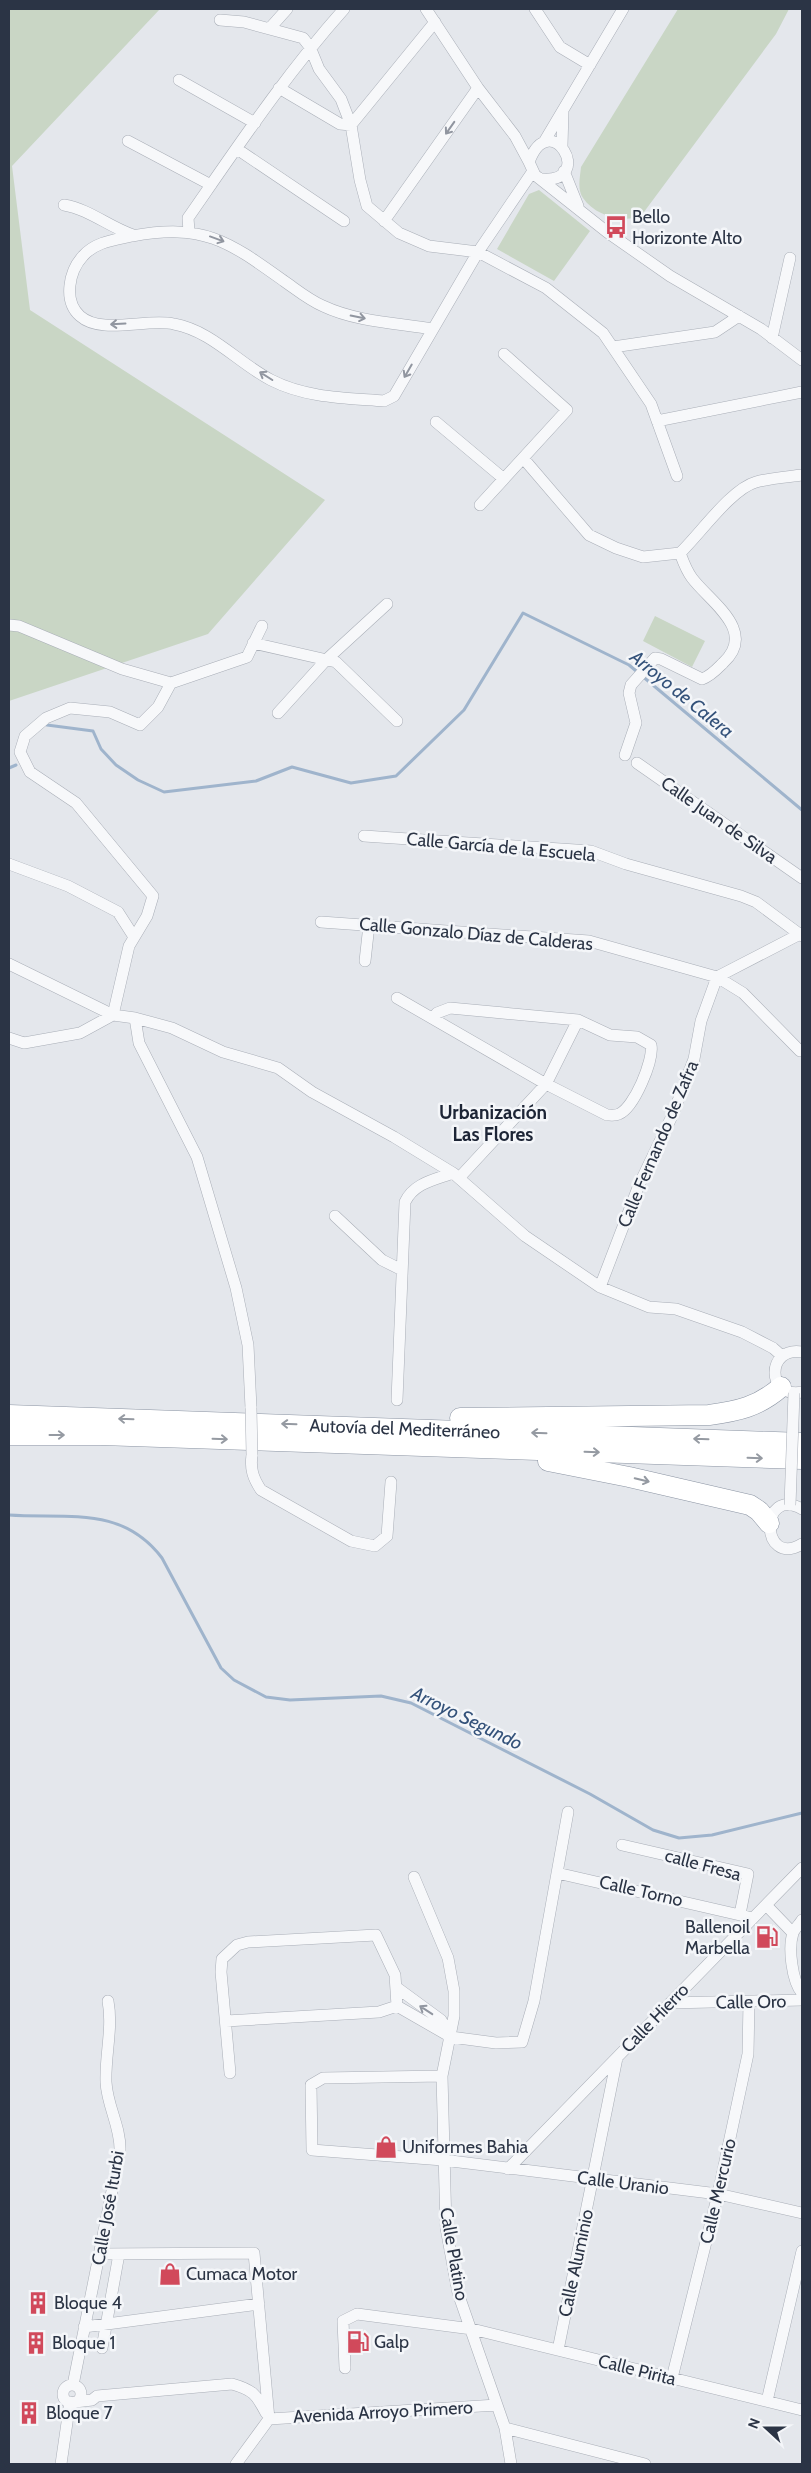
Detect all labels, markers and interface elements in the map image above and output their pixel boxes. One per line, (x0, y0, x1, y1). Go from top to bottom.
one-way arrow (445, 120, 455, 134)
place label: Bello Horizonte Alto (632, 206, 742, 249)
bus stop icon: Bello Horizonte Alto (603, 214, 629, 240)
one-way arrow (209, 235, 225, 244)
one-way arrow (350, 313, 366, 322)
one-way arrow (110, 319, 126, 329)
one-way arrow (403, 363, 413, 378)
one-way arrow (259, 371, 273, 381)
water label: Arroyo de Calera (625, 645, 738, 743)
street label: Calle Juan de Silva (657, 772, 782, 868)
street label: Calle García de la Escuela (406, 828, 597, 866)
street label: Calle Gonzalo Díaz de Calderas (358, 913, 594, 955)
street label: Calle Fernando de Zafra (613, 1057, 703, 1231)
district label: Urbanización Las Flores (439, 1101, 547, 1146)
one-way arrow (119, 1414, 135, 1424)
street label: Autovía del Mediterráneo (309, 1415, 501, 1443)
one-way arrow (281, 1420, 297, 1429)
one-way arrow (531, 1429, 547, 1438)
one-way arrow (49, 1430, 65, 1440)
one-way arrow (693, 1434, 710, 1444)
one-way arrow (212, 1435, 228, 1444)
one-way arrow (584, 1448, 600, 1457)
one-way arrow (746, 1453, 762, 1463)
one-way arrow (634, 1476, 650, 1485)
water label: Arroyo Segundo (407, 1681, 526, 1755)
street label: calle Fresa (663, 1844, 744, 1886)
street label: Calle Torno (597, 1871, 685, 1911)
place label: Ballenoil Marbella (685, 1916, 751, 1959)
fuel station icon: Ballenoil Marbella (754, 1924, 780, 1950)
street label: Calle Hierro (617, 1979, 694, 2057)
street label: Calle Oro (716, 1990, 787, 2014)
one-way arrow (419, 2005, 433, 2015)
shop icon: Uniformes Bahia (373, 2134, 399, 2160)
place label: Uniformes Bahia (402, 2136, 528, 2158)
street label: Calle Mercurio (695, 2136, 741, 2246)
street label: Calle José Iturbi (87, 2149, 129, 2267)
street label: Calle Uranio (576, 2166, 670, 2200)
street label: Calle Platino (435, 2206, 473, 2302)
street label: Calle Aluminio (554, 2207, 598, 2319)
shop icon: Cumaca Motor (157, 2261, 183, 2287)
place label: Cumaca Motor (186, 2263, 298, 2285)
building icon: Bloque 4 (25, 2290, 51, 2316)
place label: Bloque 4 (54, 2292, 122, 2314)
fuel station icon: Galp (345, 2329, 371, 2355)
building icon: Bloque 1 (23, 2330, 49, 2356)
place label: Galp (374, 2331, 409, 2353)
place label: Bloque 1 (52, 2332, 115, 2354)
street label: Calle Pirita (596, 2350, 679, 2390)
street label: Avenida Arroyo Primero (293, 2396, 473, 2428)
building icon: Bloque 7 (16, 2400, 42, 2426)
place label: Bloque 7 (46, 2402, 112, 2424)
north arrow (741, 2403, 791, 2453)
text: N (744, 2415, 764, 2431)

